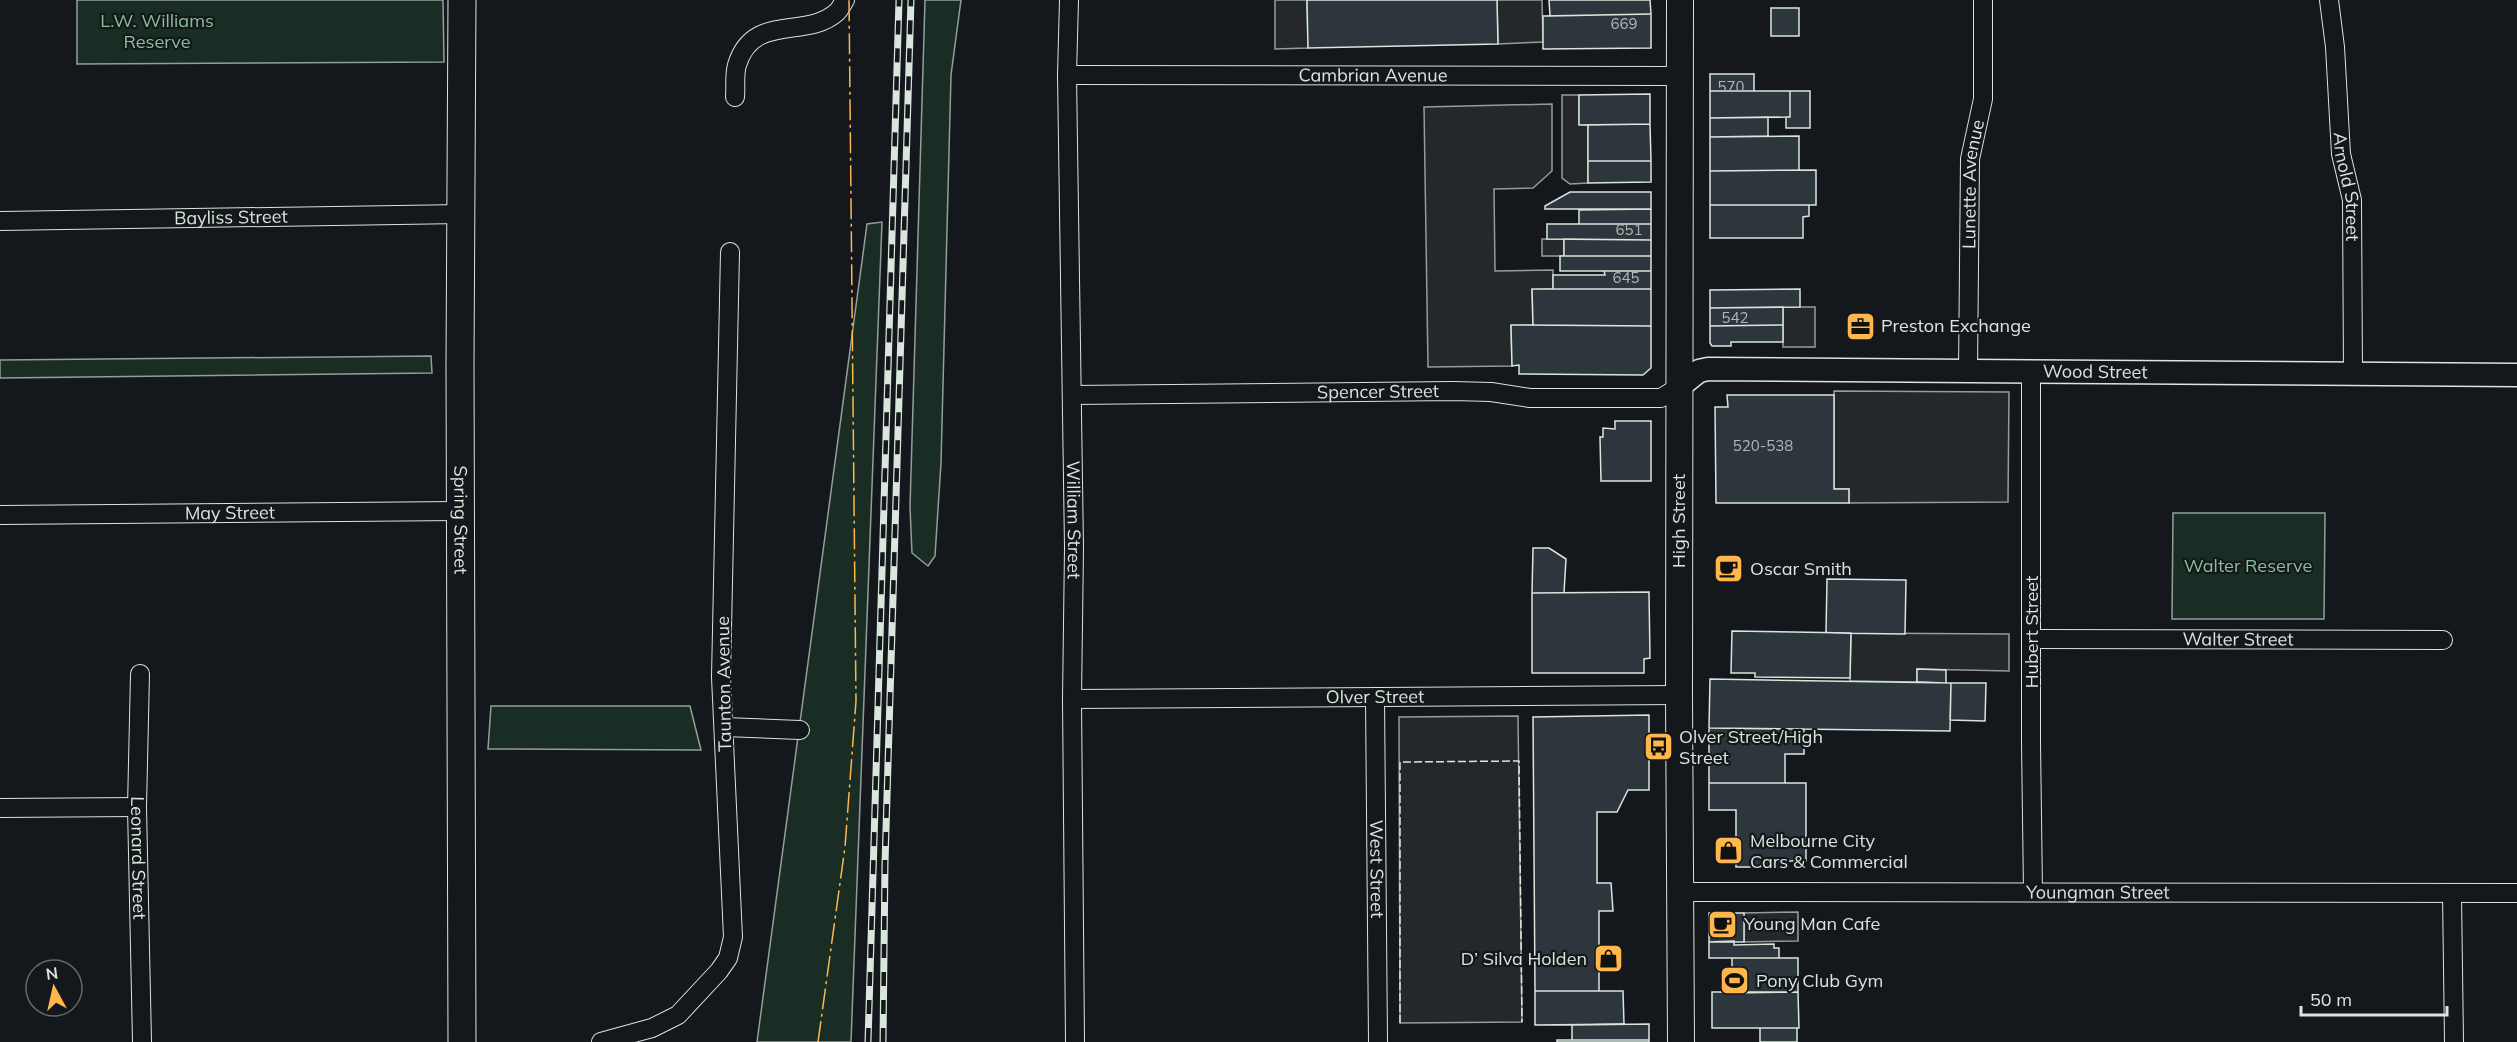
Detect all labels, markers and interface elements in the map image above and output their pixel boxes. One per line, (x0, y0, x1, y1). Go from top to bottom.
park label: L.W. Williams Reserve (100, 9, 214, 53)
house number: 669 (1610, 14, 1638, 33)
street label: Cambrian Avenue (1298, 63, 1448, 87)
house number: 570 (1717, 77, 1745, 96)
street label: Lunette Avenue (1957, 117, 1989, 249)
street label: Arnold Street (2329, 132, 2364, 241)
street label: Bayliss Street (174, 205, 288, 229)
house number: 651 (1615, 220, 1643, 239)
house number: 645 (1612, 268, 1640, 287)
house number: 542 (1721, 308, 1749, 327)
office icon: Preston Exchange (1844, 310, 1876, 342)
place label: Preston Exchange (1881, 314, 2031, 337)
street label: Wood Street (2043, 359, 2148, 383)
street label: Spencer Street (1317, 379, 1439, 403)
house number: 520-538 (1733, 436, 1793, 455)
street label: William Street (1062, 461, 1086, 579)
street label: Spring Street (449, 466, 473, 574)
street label: High Street (1667, 474, 1690, 568)
street label: May Street (185, 501, 275, 524)
cafe icon: Oscar Smith (1713, 553, 1745, 585)
park label: Walter Reserve (2184, 554, 2312, 577)
place label: Oscar Smith (1750, 557, 1852, 580)
street label: Hubert Street (2020, 576, 2043, 688)
street label: Taunton Avenue (711, 616, 736, 752)
street label: Walter Street (2182, 627, 2294, 651)
street label: Olver Street (1326, 685, 1424, 708)
place label: Olver Street/High Street (1679, 725, 1823, 769)
bus stop icon: Olver Street/High Street (1642, 731, 1674, 763)
street label: Leonard Street (126, 796, 151, 920)
street label: West Street (1365, 820, 1389, 918)
place label: Melbourne City Cars & Commercial (1750, 829, 1908, 873)
shop icon: Melbourne City Cars & Commercial (1713, 835, 1745, 867)
street label: Youngman Street (2025, 880, 2170, 904)
cafe icon: Young Man Cafe (1707, 908, 1739, 940)
place label: Young Man Cafe (1743, 912, 1880, 935)
shop icon: D’ Silva Holden (1592, 943, 1624, 975)
place label: D’ Silva Holden (1461, 947, 1587, 970)
north arrow (24, 958, 84, 1018)
text: N (45, 962, 59, 984)
sports icon: Pony Club Gym (1719, 965, 1751, 997)
place label: Pony Club Gym (1756, 969, 1883, 992)
scale bar (2301, 979, 2446, 1017)
text: 50 m (2310, 988, 2352, 1011)

